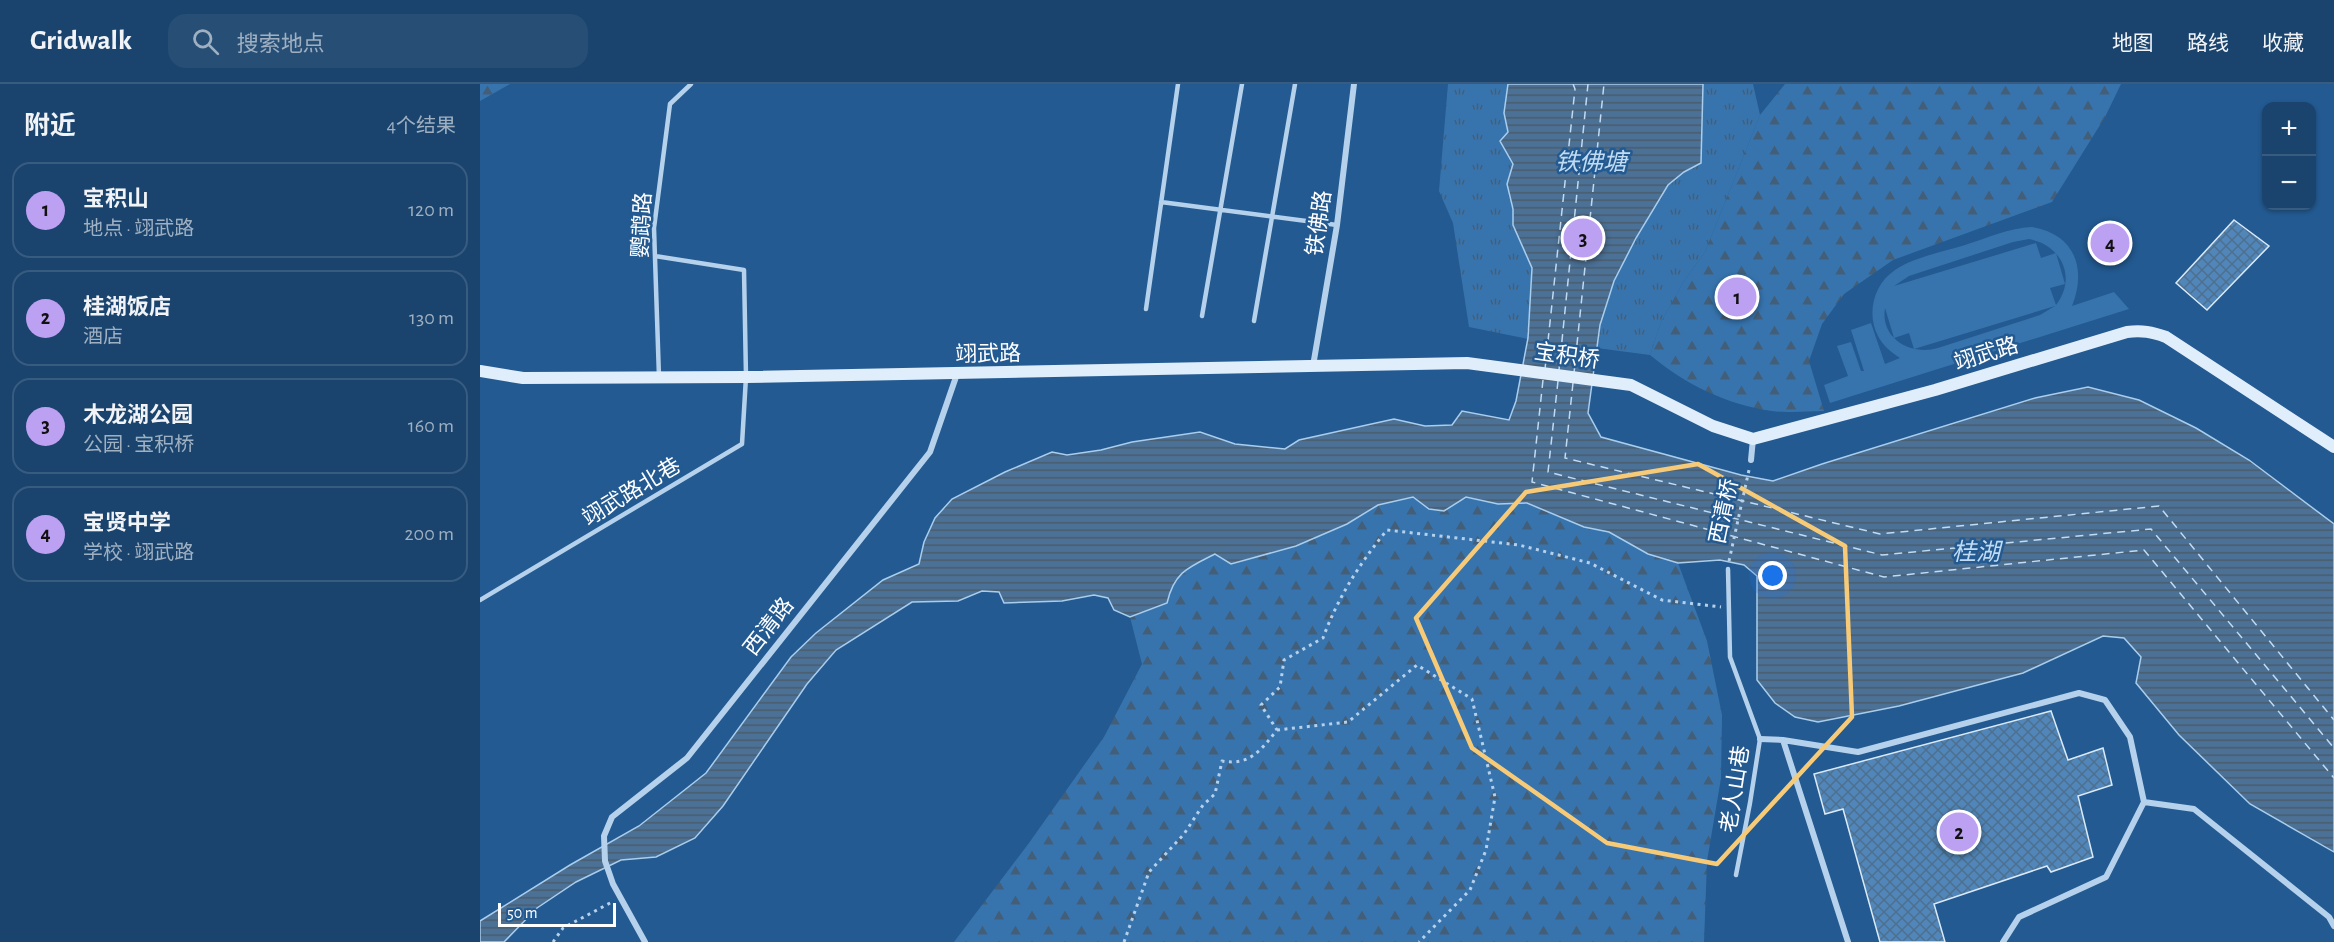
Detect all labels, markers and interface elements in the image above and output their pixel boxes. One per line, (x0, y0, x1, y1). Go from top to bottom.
search box (168, 14, 588, 68)
icon: search (189, 25, 222, 58)
text: Gridwalk (30, 27, 132, 55)
text: 搜索地点 (237, 33, 325, 55)
text: 地图 (2112, 33, 2154, 54)
text: 路线 (2187, 33, 2229, 54)
text: 收藏 (2262, 33, 2304, 54)
map controls (2262, 102, 2316, 210)
button: + (2262, 102, 2316, 156)
text: 附近 (24, 113, 76, 139)
text: 4个结果 (386, 116, 456, 136)
water label: 铁佛塘 (1555, 149, 1631, 175)
button: − (2262, 156, 2316, 210)
text: 宝积山 (83, 188, 149, 210)
street label: 铁佛路 (1303, 189, 1334, 257)
street label: 鹦鹉路 (628, 191, 655, 259)
text: 1 (42, 200, 49, 220)
text: 120 m (408, 200, 454, 220)
pin: 3 (1564, 216, 1602, 260)
text: 地点 · 翊武路 (83, 219, 194, 239)
pin: 4 (2090, 220, 2130, 266)
pin: 1 (1718, 274, 1756, 320)
text: 桂湖饭店 (83, 296, 171, 318)
text: 2 (41, 308, 50, 328)
text: 130 m (409, 308, 454, 328)
text: 酒店 (83, 327, 123, 347)
street label: 翊武路 (1951, 333, 2021, 374)
street label: 宝积桥 (1533, 340, 1601, 371)
street label: 翊武路 (955, 341, 1021, 366)
text: 木龙湖公园 (83, 404, 193, 426)
text: 3 (41, 416, 50, 436)
text: 160 m (408, 416, 454, 436)
text: 公园 · 宝积桥 (83, 435, 194, 455)
street label: 翊武路北巷 (578, 453, 684, 530)
street label: 西清桥 (1705, 476, 1742, 546)
text: 宝贤中学 (83, 512, 171, 534)
text: 4 (40, 524, 51, 544)
text: 200 m (404, 524, 454, 544)
water label: 桂湖 (1952, 539, 2004, 565)
text: 学校 · 翊武路 (83, 543, 194, 563)
your location (1758, 561, 1787, 590)
street label: 西清路 (739, 593, 798, 659)
street label: 老人山巷 (1716, 744, 1753, 834)
pin: 2 (1940, 810, 1978, 855)
scale bar (498, 900, 616, 928)
text: 50 m (507, 905, 538, 921)

